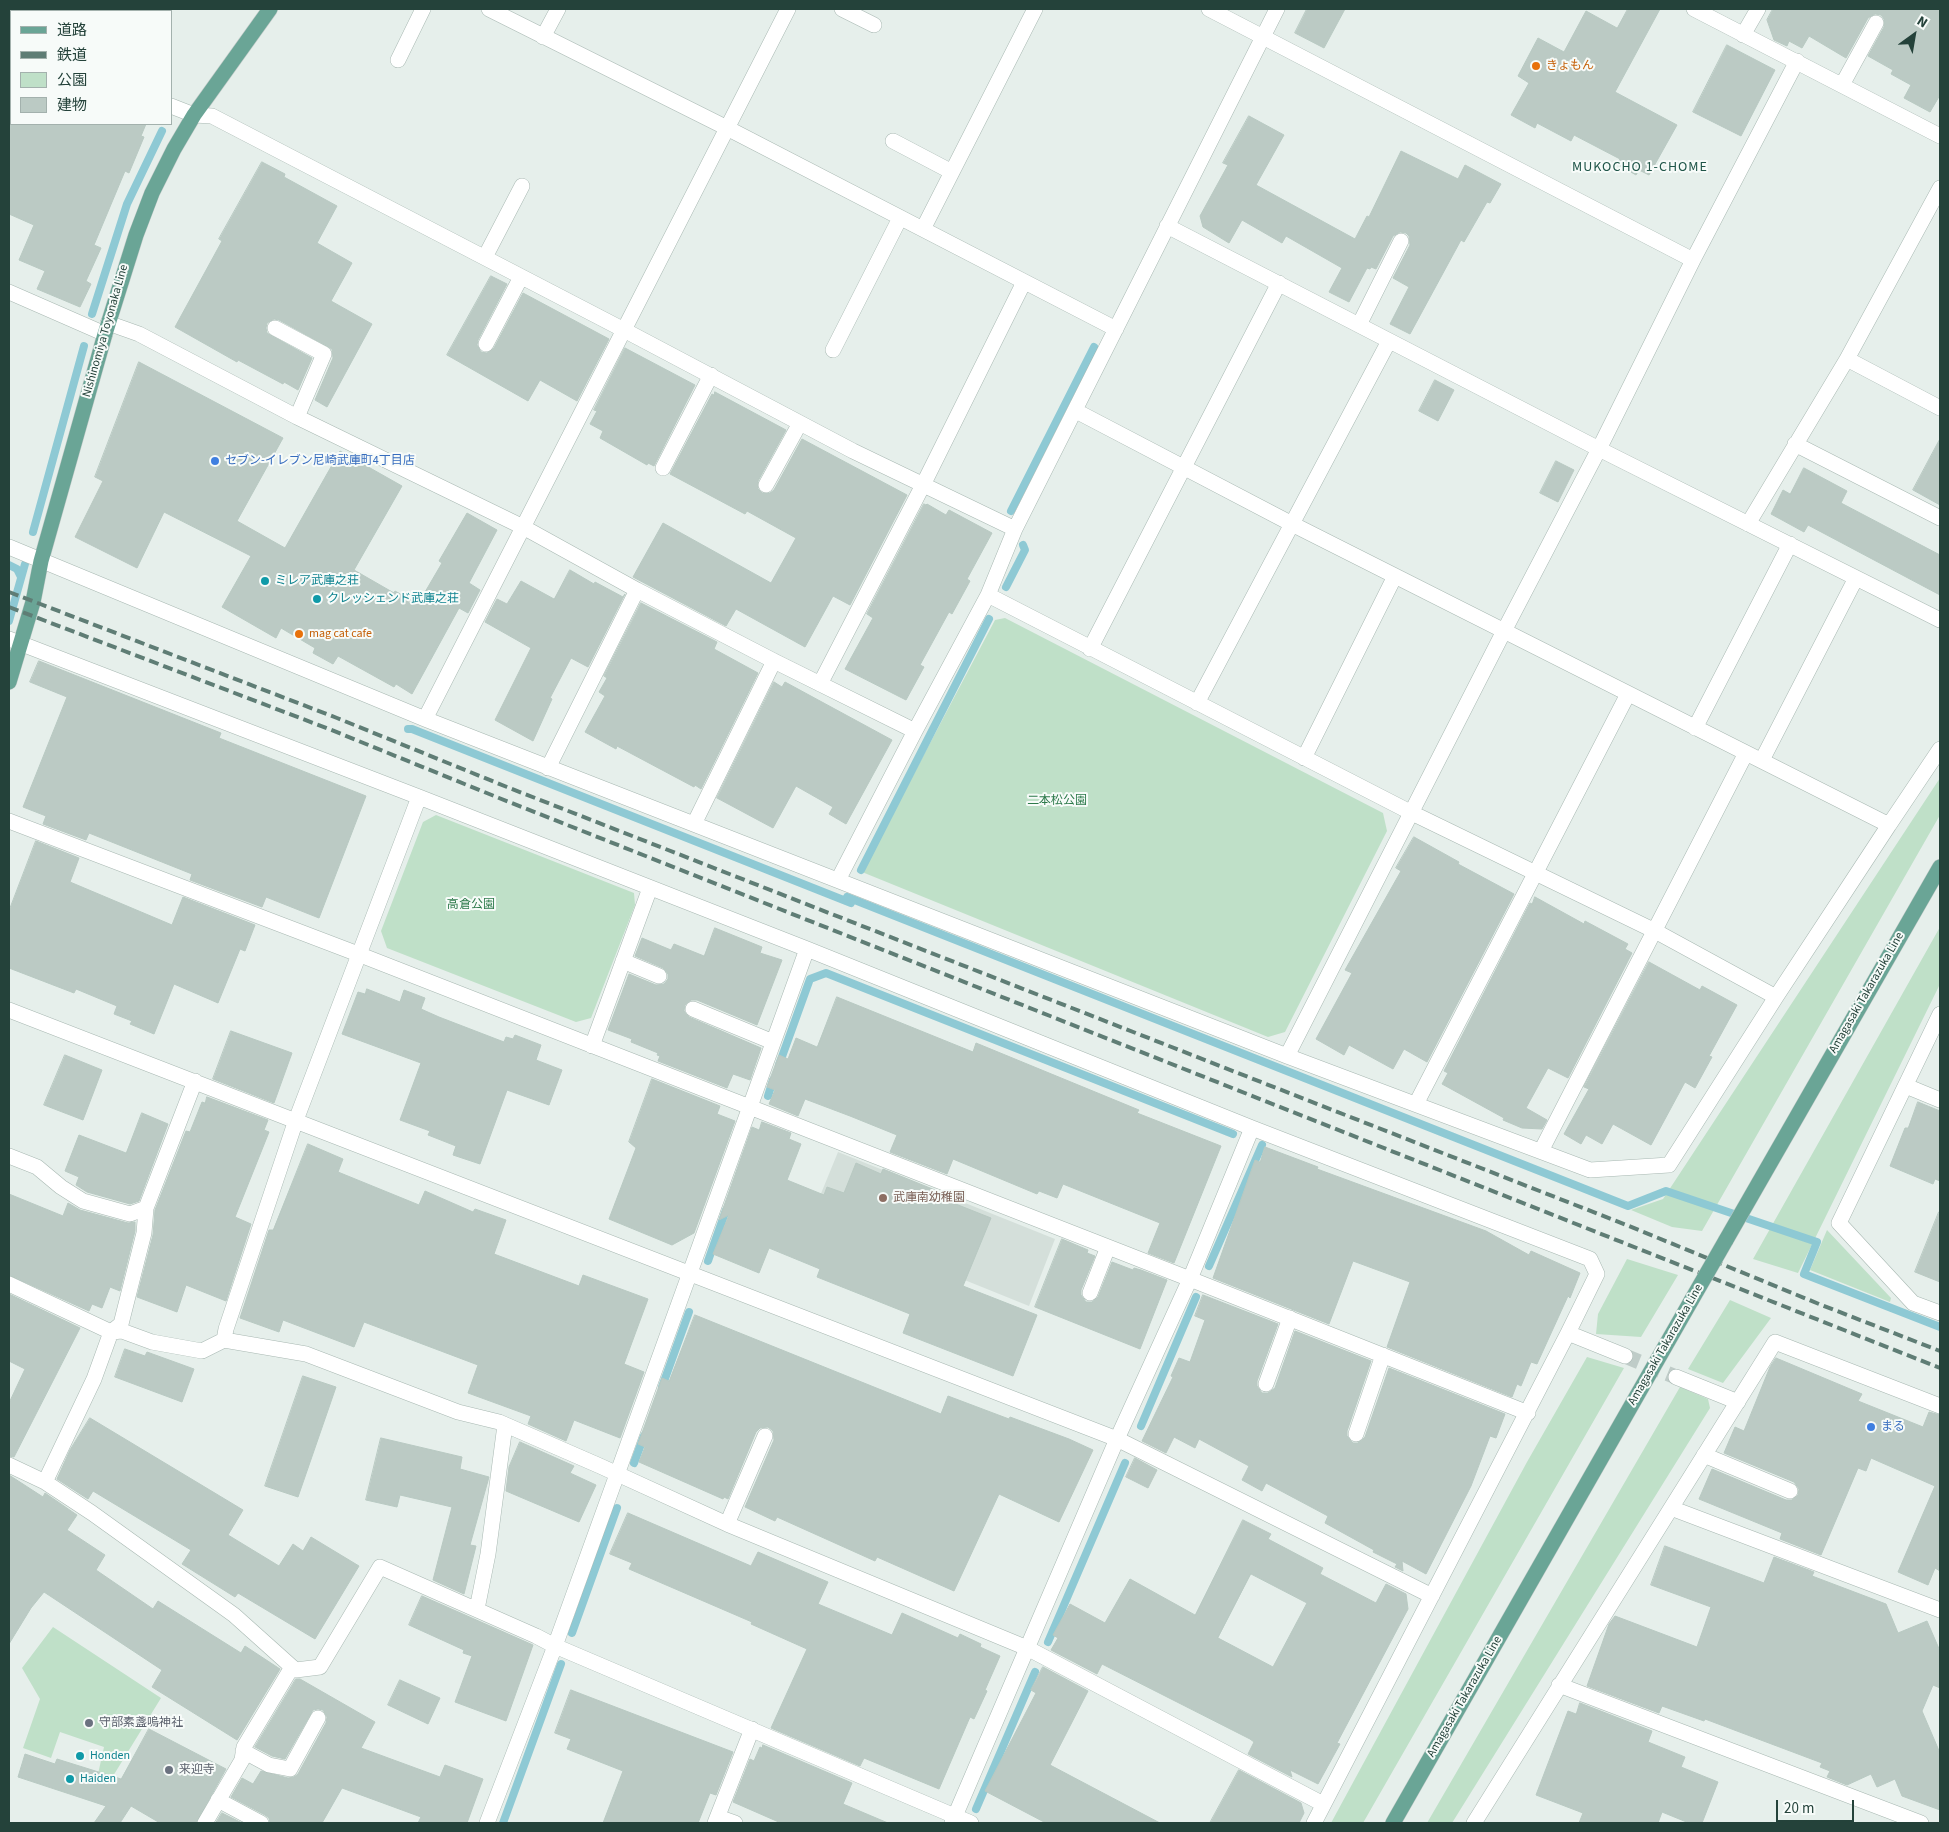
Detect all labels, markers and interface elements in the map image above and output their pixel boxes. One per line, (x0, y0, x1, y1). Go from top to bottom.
legend (10, 10, 172, 125)
north arrow (1889, 10, 1939, 60)
text: N (1913, 11, 1931, 33)
text: 道路 (57, 20, 87, 41)
text: 鉄道 (57, 45, 87, 66)
place label: きょもん (1546, 59, 1594, 73)
marker: きょもん (1530, 60, 1542, 72)
text: 公園 (57, 70, 87, 91)
text: 建物 (57, 95, 87, 116)
district label: MUKOCHO 1-CHOME (1570, 160, 1710, 176)
street label: Nishinomiya Toyonaka Line (80, 263, 132, 399)
place label: セブン-イレブン尼崎武庫町4丁目店 (225, 454, 415, 468)
marker: セブン-イレブン尼崎武庫町4丁目店 (209, 455, 221, 467)
place label: ミレア武庫之荘 (275, 574, 359, 588)
marker: ミレア武庫之荘 (259, 575, 271, 587)
place label: クレッシェンド武庫之荘 (327, 592, 459, 606)
marker: クレッシェンド武庫之荘 (311, 593, 323, 605)
place label: mag cat cafe (309, 627, 372, 641)
marker: mag cat cafe (293, 628, 305, 640)
park label: 二本松公園 (1027, 794, 1087, 808)
park label: 高倉公園 (447, 898, 495, 912)
street label: Amagasaki Takarazuka Line (1826, 930, 1908, 1056)
place label: 武庫南幼稚園 (893, 1191, 965, 1205)
marker: 武庫南幼稚園 (877, 1192, 889, 1204)
street label: Amagasaki Takarazuka Line (1625, 1282, 1707, 1408)
place label: まる (1881, 1420, 1905, 1434)
marker: まる (1865, 1421, 1877, 1433)
street label: Amagasaki Takarazuka Line (1424, 1634, 1506, 1760)
place label: 守部素盞嗚神社 (99, 1716, 183, 1730)
marker: 守部素盞嗚神社 (83, 1717, 95, 1729)
place label: Honden (90, 1749, 130, 1763)
marker: Honden (74, 1750, 86, 1762)
place label: 来迎寺 (179, 1763, 215, 1777)
marker: 来迎寺 (163, 1764, 175, 1776)
place label: Haiden (80, 1772, 116, 1786)
marker: Haiden (64, 1773, 76, 1785)
scale bar (1779, 1790, 1856, 1822)
text: 20 m (1784, 1798, 1814, 1819)

